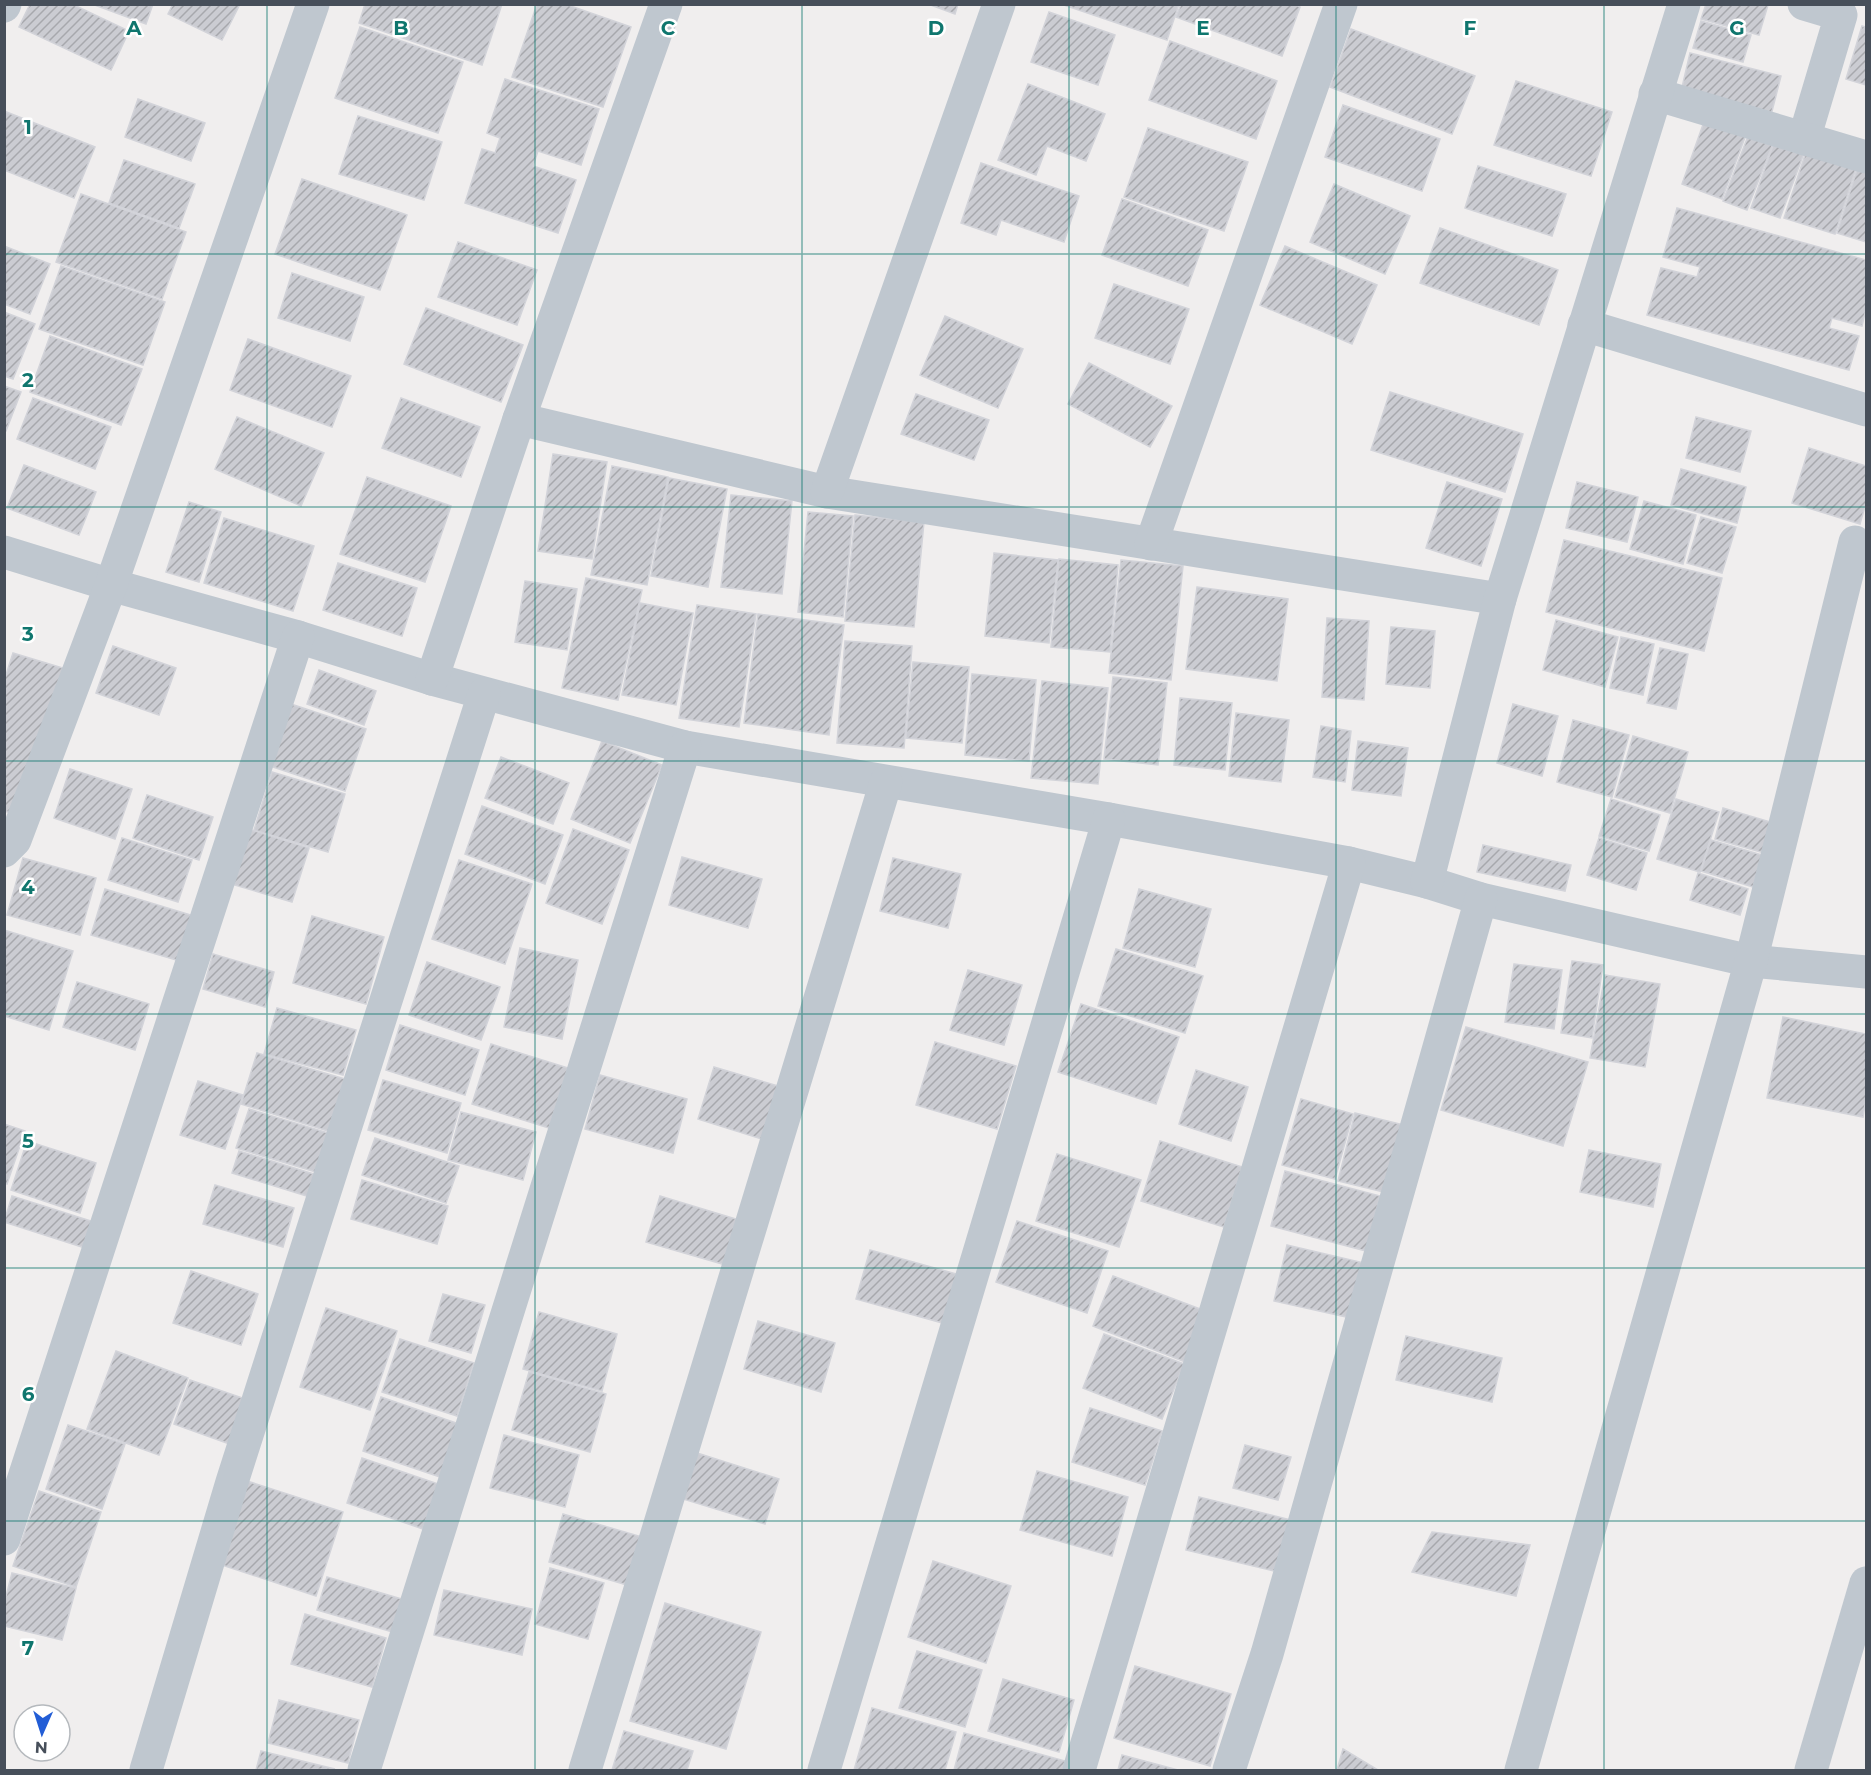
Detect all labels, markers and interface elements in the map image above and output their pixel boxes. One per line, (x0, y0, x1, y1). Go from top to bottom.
text: A (125, 16, 142, 40)
text: B (393, 16, 409, 40)
text: C (661, 16, 676, 40)
text: D (928, 16, 944, 40)
text: E (1196, 16, 1210, 40)
text: F (1464, 16, 1477, 40)
text: G (1729, 16, 1745, 40)
text: 1 (24, 115, 32, 139)
text: 2 (22, 368, 34, 392)
text: 3 (21, 622, 34, 646)
text: 4 (21, 875, 35, 899)
text: 5 (22, 1129, 34, 1153)
text: 6 (22, 1382, 35, 1406)
text: 7 (22, 1636, 34, 1660)
north arrow (12, 1703, 72, 1763)
text: N (34, 1738, 48, 1757)

